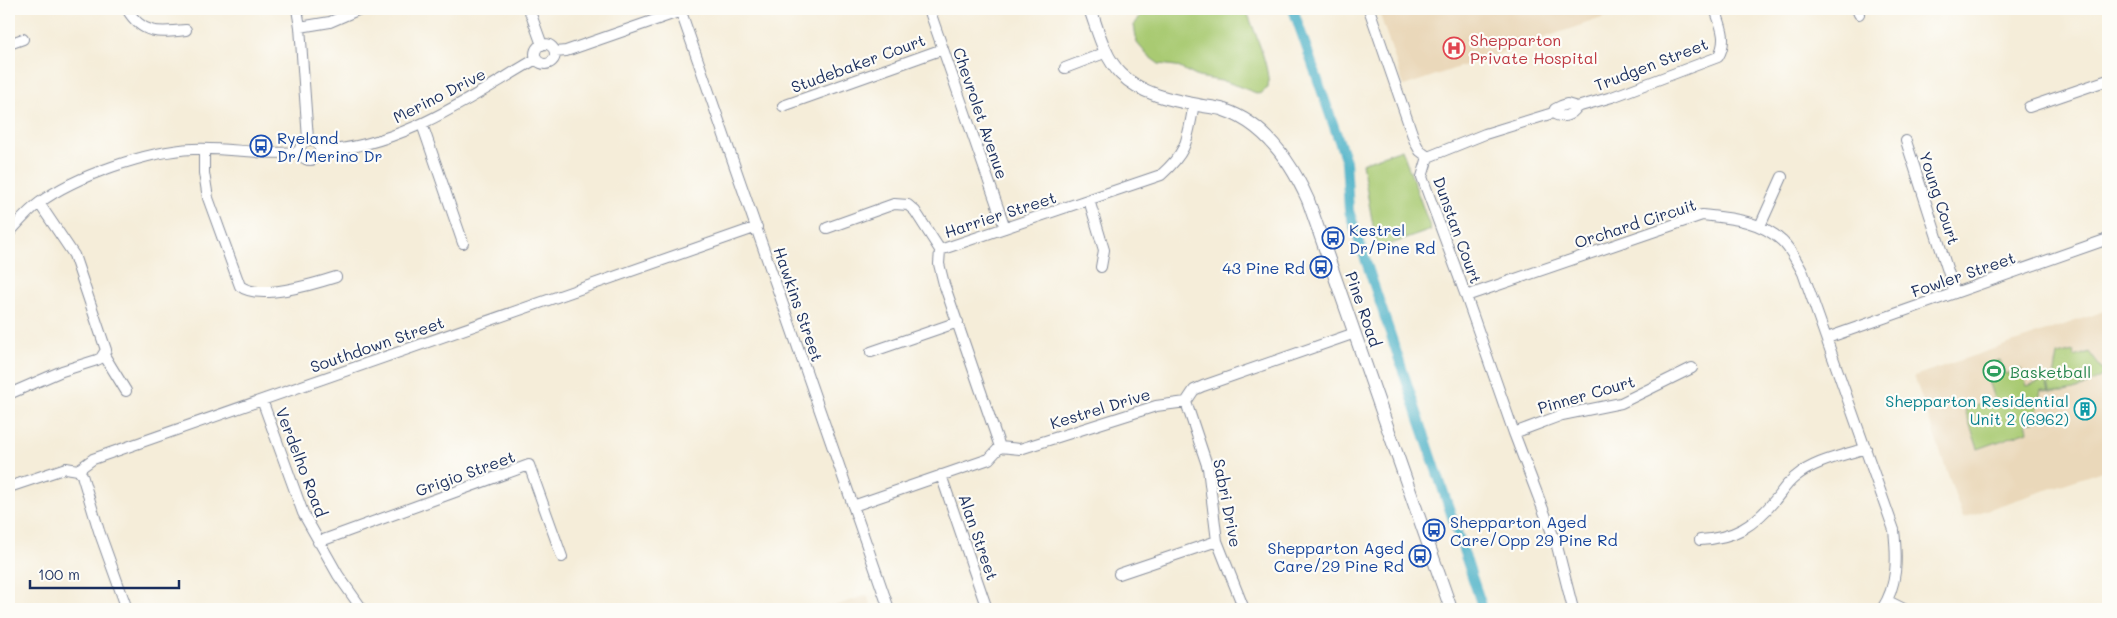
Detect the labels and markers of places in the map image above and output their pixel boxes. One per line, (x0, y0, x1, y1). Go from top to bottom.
place label: Shepparton Private Hospital (1470, 29, 1598, 68)
hospital icon: Shepparton Private Hospital (1442, 36, 1466, 60)
place label: Ryeland Dr/Merino Dr (277, 127, 383, 166)
bus stop icon: Ryeland Dr/Merino Dr (249, 134, 273, 158)
place label: Kestrel Dr/Pine Rd (1349, 219, 1435, 258)
bus stop icon: Kestrel Dr/Pine Rd (1321, 226, 1345, 250)
bus stop icon: 43 Pine Rd (1309, 255, 1333, 279)
place label: 43 Pine Rd (1222, 257, 1305, 278)
sports icon: Basketball (1982, 359, 2006, 383)
place label: Basketball (2010, 361, 2091, 382)
place label: Shepparton Residential Unit 2 (6962) (1885, 390, 2069, 429)
building icon: Shepparton Residential Unit 2 (6962) (2073, 397, 2097, 421)
place label: Shepparton Aged Care/Opp 29 Pine Rd (1450, 511, 1618, 550)
bus stop icon: Shepparton Aged Care/Opp 29 Pine Rd (1422, 518, 1446, 542)
place label: Shepparton Aged Care/29 Pine Rd (1267, 537, 1404, 576)
bus stop icon: Shepparton Aged Care/29 Pine Rd (1408, 544, 1432, 568)

